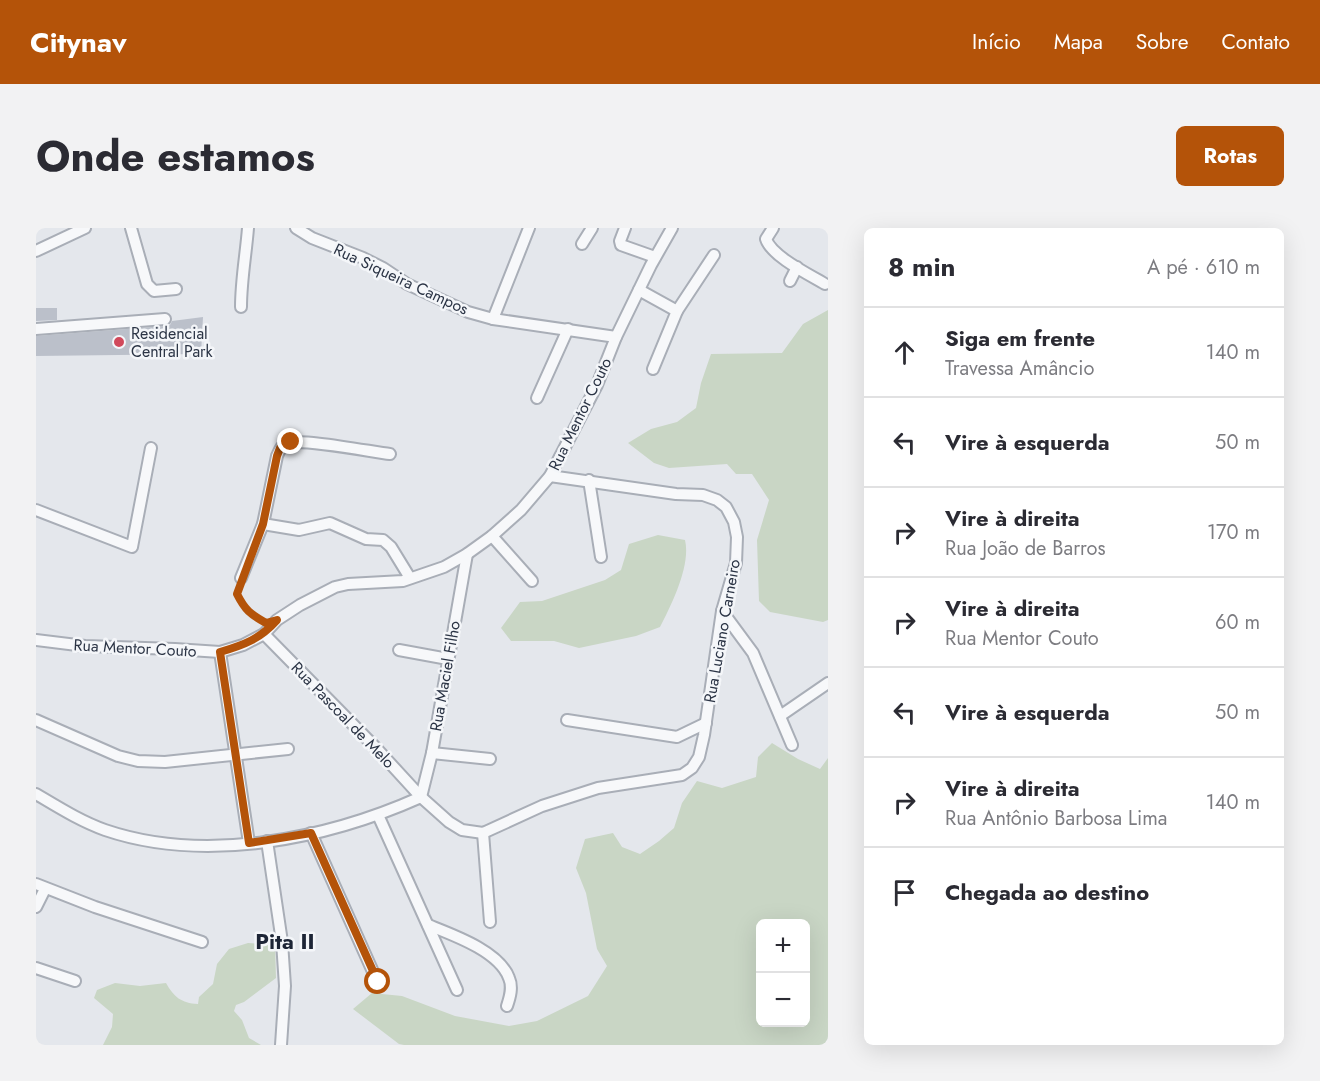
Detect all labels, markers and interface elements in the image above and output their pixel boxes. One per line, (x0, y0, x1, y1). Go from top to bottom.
text: Citynav (30, 22, 127, 63)
text: Início (972, 27, 1021, 57)
text: Mapa (1054, 27, 1103, 57)
text: Sobre (1136, 27, 1188, 57)
text: Contato (1221, 27, 1290, 57)
text: Onde estamos (36, 126, 315, 187)
button: Rotas (1176, 126, 1284, 186)
street label: Rua Siqueira Campos (330, 238, 472, 320)
text: 8 min (888, 248, 956, 286)
text: A pé · 610 m (1147, 253, 1260, 282)
place label: Residencial Central Park (131, 322, 214, 363)
text: Siga em frente (945, 322, 1095, 354)
marker: Residencial Central Park (112, 335, 126, 349)
icon: ahead (888, 336, 921, 369)
text: 140 m (1206, 338, 1260, 367)
street label: Rua Mentor Couto (543, 353, 617, 474)
text: Travessa Amâncio (945, 354, 1094, 383)
icon: left (888, 426, 921, 459)
text: Vire à esquerda (945, 426, 1110, 458)
route end (277, 428, 303, 454)
text: 50 m (1215, 428, 1260, 457)
text: Vire à direita (945, 502, 1080, 534)
icon: right (888, 516, 921, 549)
text: 170 m (1207, 518, 1260, 547)
text: Rua João de Barros (945, 534, 1106, 563)
street label: Rua Luciano Carneiro (698, 557, 746, 705)
text: Vire à direita (945, 592, 1080, 624)
icon: right (888, 606, 921, 639)
text: 60 m (1215, 608, 1260, 637)
street label: Rua Maciel Filho (424, 619, 466, 733)
text: Rua Mentor Couto (945, 624, 1099, 653)
street label: Rua Mentor Couto (73, 633, 197, 663)
street label: Rua Pascoal de Melo (286, 656, 400, 774)
icon: left (888, 696, 921, 729)
text: Vire à esquerda (945, 696, 1110, 728)
text: 50 m (1215, 698, 1260, 727)
text: Vire à direita (945, 772, 1080, 804)
icon: right (888, 786, 921, 819)
text: 140 m (1206, 788, 1260, 817)
text: Rua Antônio Barbosa Lima (945, 804, 1167, 833)
icon: arrive (888, 876, 921, 909)
text: Chegada ao destino (945, 876, 1149, 908)
map controls (756, 919, 810, 1027)
button: + (756, 919, 810, 973)
district label: Pita II (255, 925, 315, 957)
route start (364, 968, 390, 994)
button: − (756, 973, 810, 1027)

